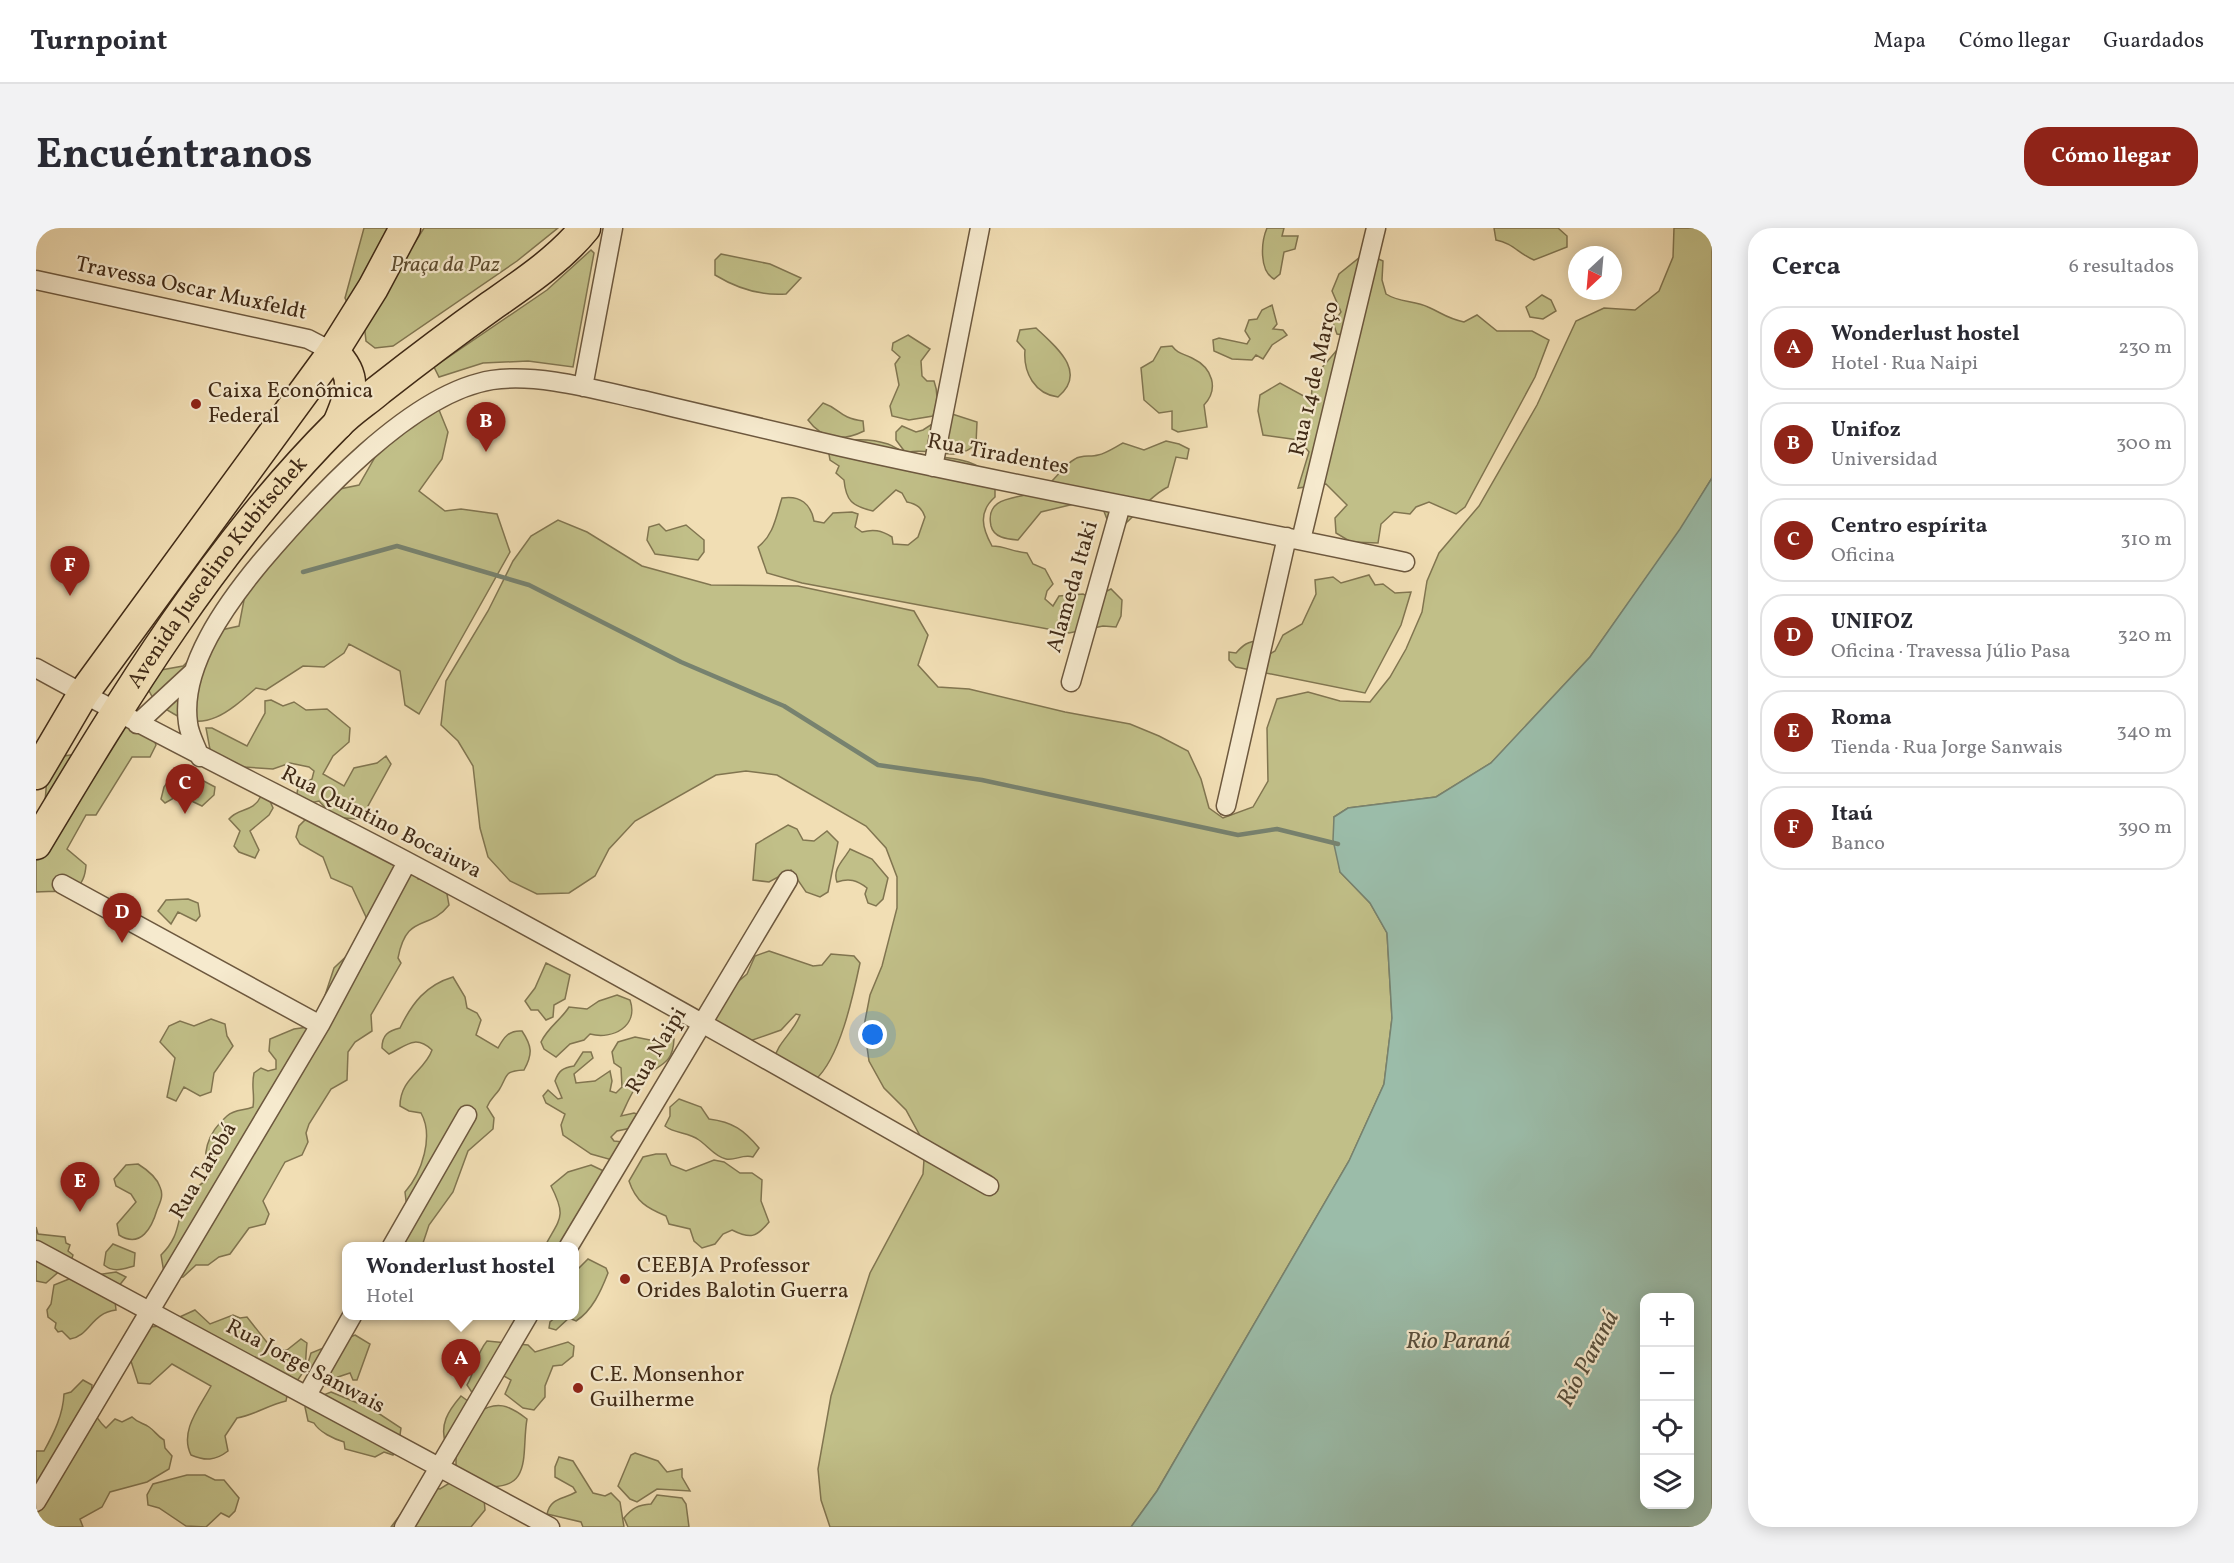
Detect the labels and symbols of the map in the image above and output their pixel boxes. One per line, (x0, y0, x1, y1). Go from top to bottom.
north arrow (1568, 246, 1622, 300)
street label: Travessa Oscar Muxfeldt (72, 249, 310, 329)
park label: Praça da Paz (390, 250, 500, 281)
street label: Rua 14 de Março (1282, 298, 1348, 460)
place label: Caixa Econômica Federal (208, 376, 373, 432)
marker: Caixa Econômica Federal (189, 397, 203, 411)
pin: B (466, 402, 506, 452)
street label: Rua Tiradentes (924, 426, 1072, 484)
street label: Avenida Juscelino Kubitschek (120, 450, 315, 695)
street label: Alameda Itaki (1039, 517, 1107, 657)
pin: F (51, 546, 90, 596)
street label: Rua Quintino Bocaiuva (275, 759, 487, 887)
pin: C (166, 764, 204, 814)
pin: D (102, 894, 142, 943)
street label: Rua Naipi (619, 1002, 695, 1100)
your location (858, 1020, 887, 1049)
street label: Rua Tarobá (163, 1117, 245, 1225)
pin: E (60, 1162, 99, 1212)
place label: CEEBJA Professor Orides Balotin Guerra (637, 1251, 849, 1307)
marker: CEEBJA Professor Orides Balotin Guerra (618, 1272, 632, 1286)
water label: Río Paraná (1549, 1305, 1629, 1413)
street label: Rua Jorge Sanwais (220, 1312, 390, 1422)
water label: Rio Paraná (1406, 1325, 1510, 1359)
pin: A (442, 1340, 480, 1389)
place label: C.E. Monsenhor Guilherme (590, 1360, 744, 1416)
marker: C.E. Monsenhor Guilherme (571, 1381, 585, 1395)

